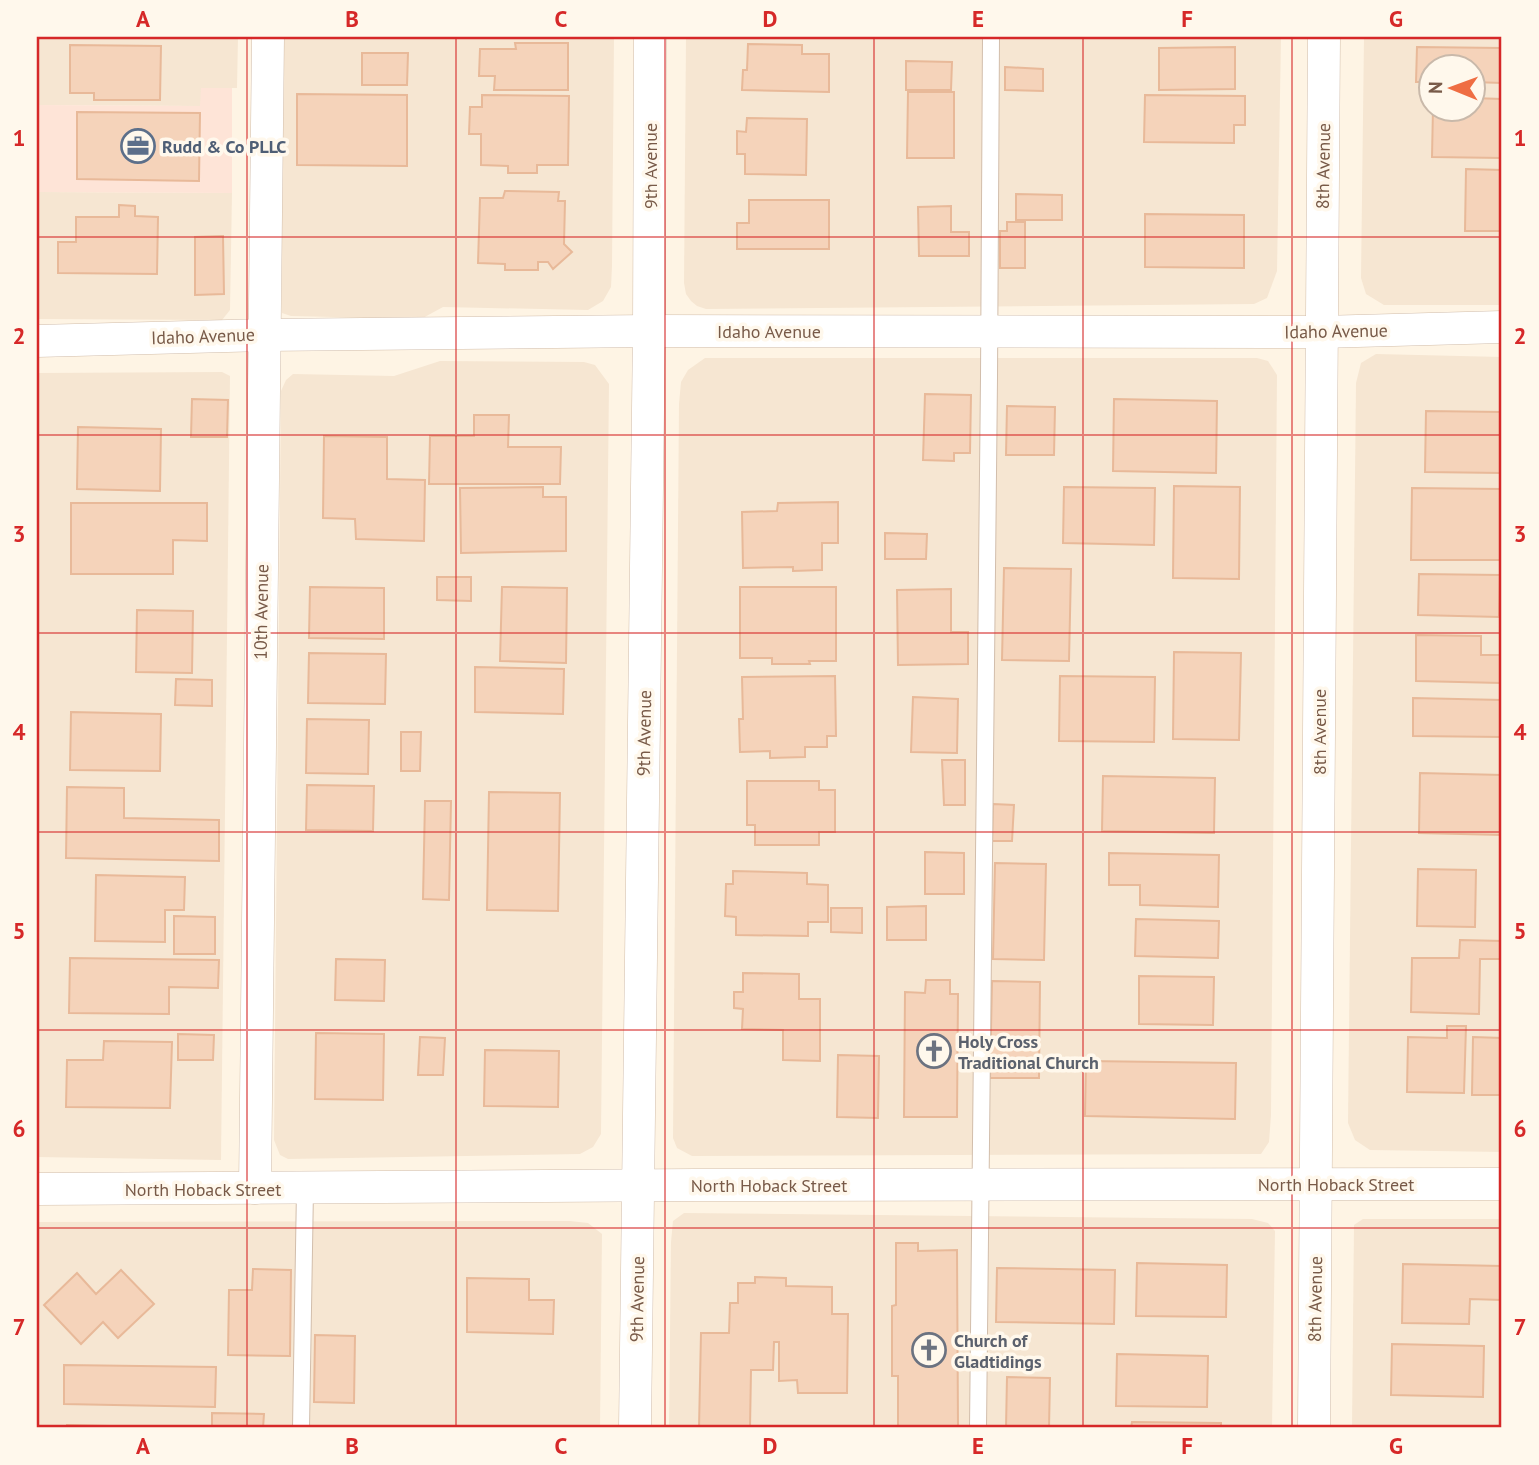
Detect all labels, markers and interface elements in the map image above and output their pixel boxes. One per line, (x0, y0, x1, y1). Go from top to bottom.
text: A (136, 4, 150, 33)
text: B (345, 4, 359, 33)
text: C (555, 4, 568, 33)
text: D (763, 4, 777, 33)
text: E (972, 4, 984, 33)
text: F (1181, 4, 1193, 33)
text: G (1389, 4, 1403, 33)
north arrow (1416, 52, 1486, 122)
text: N (1423, 81, 1447, 94)
text: 1 (12, 123, 26, 152)
street label: 9th Avenue (639, 123, 662, 209)
street label: 8th Avenue (1311, 123, 1335, 209)
text: 1 (1513, 123, 1527, 152)
office icon: Rudd & Co PLLC (119, 127, 157, 165)
place label: Rudd & Co PLLC (162, 135, 286, 158)
street label: Idaho Avenue (1284, 319, 1388, 343)
street label: Idaho Avenue (717, 320, 821, 343)
text: 2 (12, 321, 26, 350)
text: 2 (1513, 321, 1527, 350)
street label: Idaho Avenue (151, 323, 255, 349)
text: 3 (12, 519, 26, 548)
text: 3 (1513, 519, 1527, 548)
street label: 10th Avenue (249, 564, 273, 660)
street label: 8th Avenue (1308, 689, 1331, 775)
street label: 9th Avenue (632, 690, 656, 776)
text: 4 (12, 717, 26, 746)
text: 4 (1513, 717, 1527, 746)
text: 5 (12, 916, 26, 945)
text: 5 (1513, 916, 1527, 945)
place label: Holy Cross Traditional Church (958, 1030, 1099, 1074)
church icon: Holy Cross Traditional Church (915, 1032, 953, 1070)
text: 6 (12, 1114, 26, 1143)
text: 6 (1513, 1114, 1527, 1143)
street label: North Hoback Street (1258, 1173, 1414, 1196)
street label: North Hoback Street (691, 1174, 847, 1197)
street label: North Hoback Street (125, 1178, 281, 1201)
street label: 9th Avenue (625, 1256, 649, 1342)
street label: 8th Avenue (1303, 1256, 1327, 1342)
text: 7 (12, 1312, 26, 1341)
text: 7 (1513, 1312, 1527, 1341)
place label: Church of Gladtidings (954, 1329, 1042, 1373)
church icon: Church of Gladtidings (910, 1331, 948, 1369)
text: A (136, 1431, 150, 1460)
text: B (345, 1431, 359, 1460)
text: C (555, 1431, 568, 1460)
text: D (763, 1431, 777, 1460)
text: E (972, 1431, 984, 1460)
text: F (1181, 1431, 1193, 1460)
text: G (1389, 1431, 1403, 1460)

